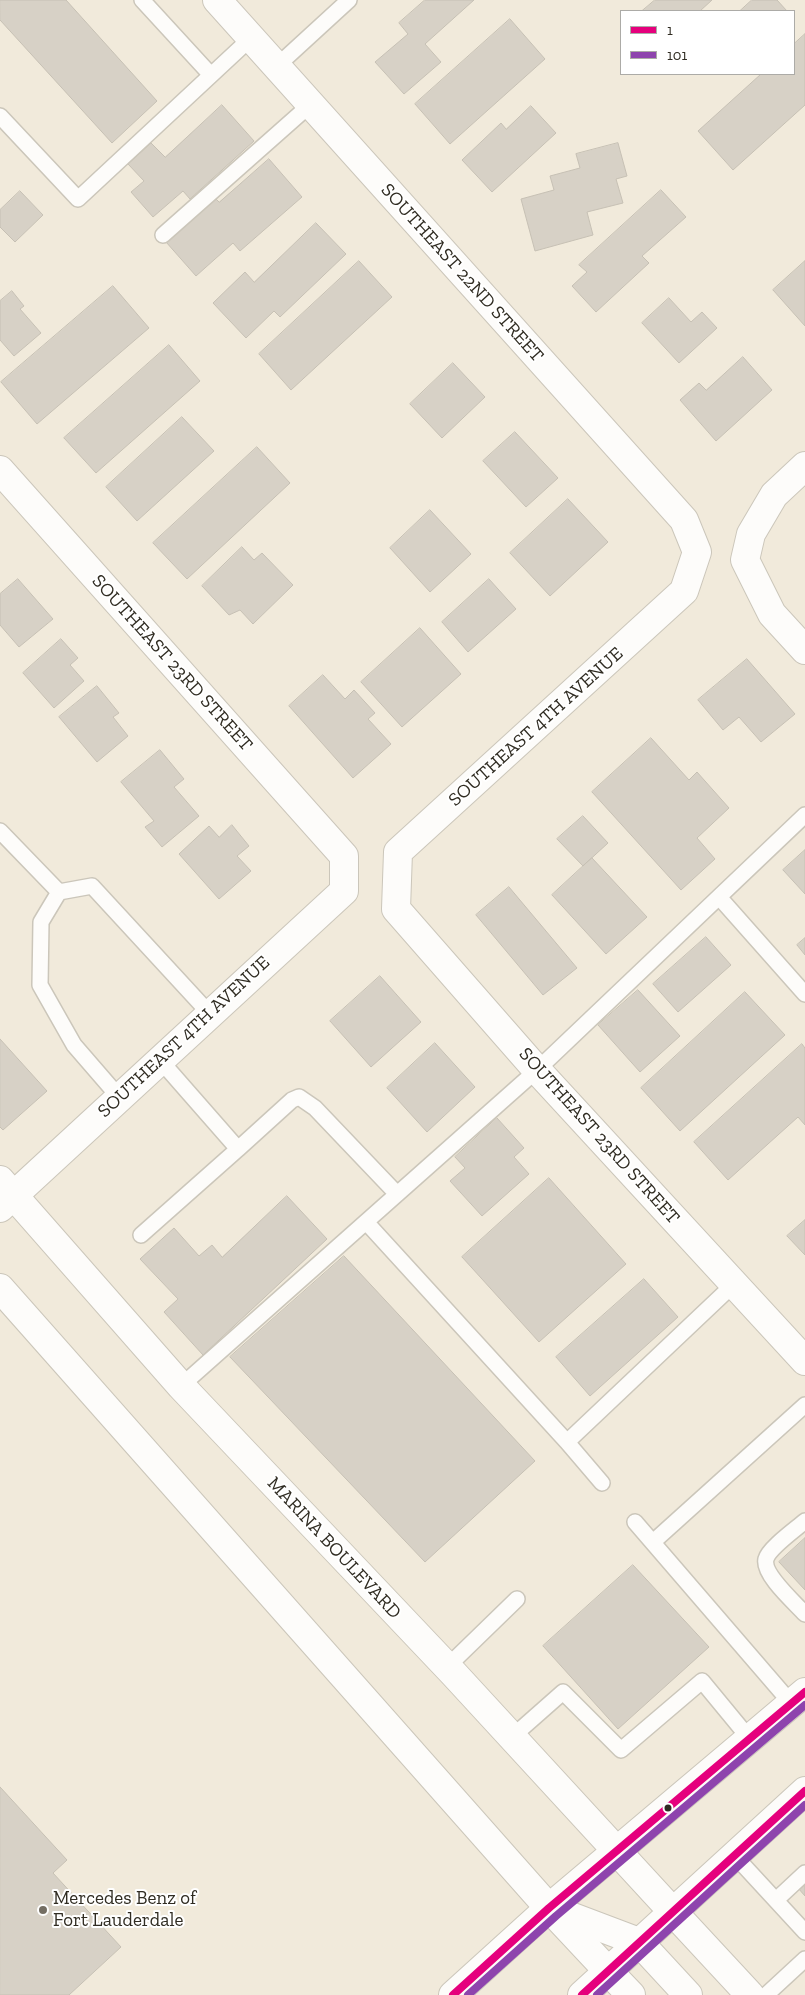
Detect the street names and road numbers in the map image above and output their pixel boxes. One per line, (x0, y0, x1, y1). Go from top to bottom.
street label: SOUTHEAST 22ND STREET (376, 179, 548, 367)
street label: SOUTHEAST 23RD STREET (87, 570, 257, 756)
street label: SOUTHEAST 4TH AVENUE (444, 643, 628, 811)
street label: SOUTHEAST 4TH AVENUE (93, 951, 275, 1123)
street label: SOUTHEAST 23RD STREET (514, 1043, 684, 1229)
street label: MARINA BOULEVARD (262, 1472, 406, 1624)

